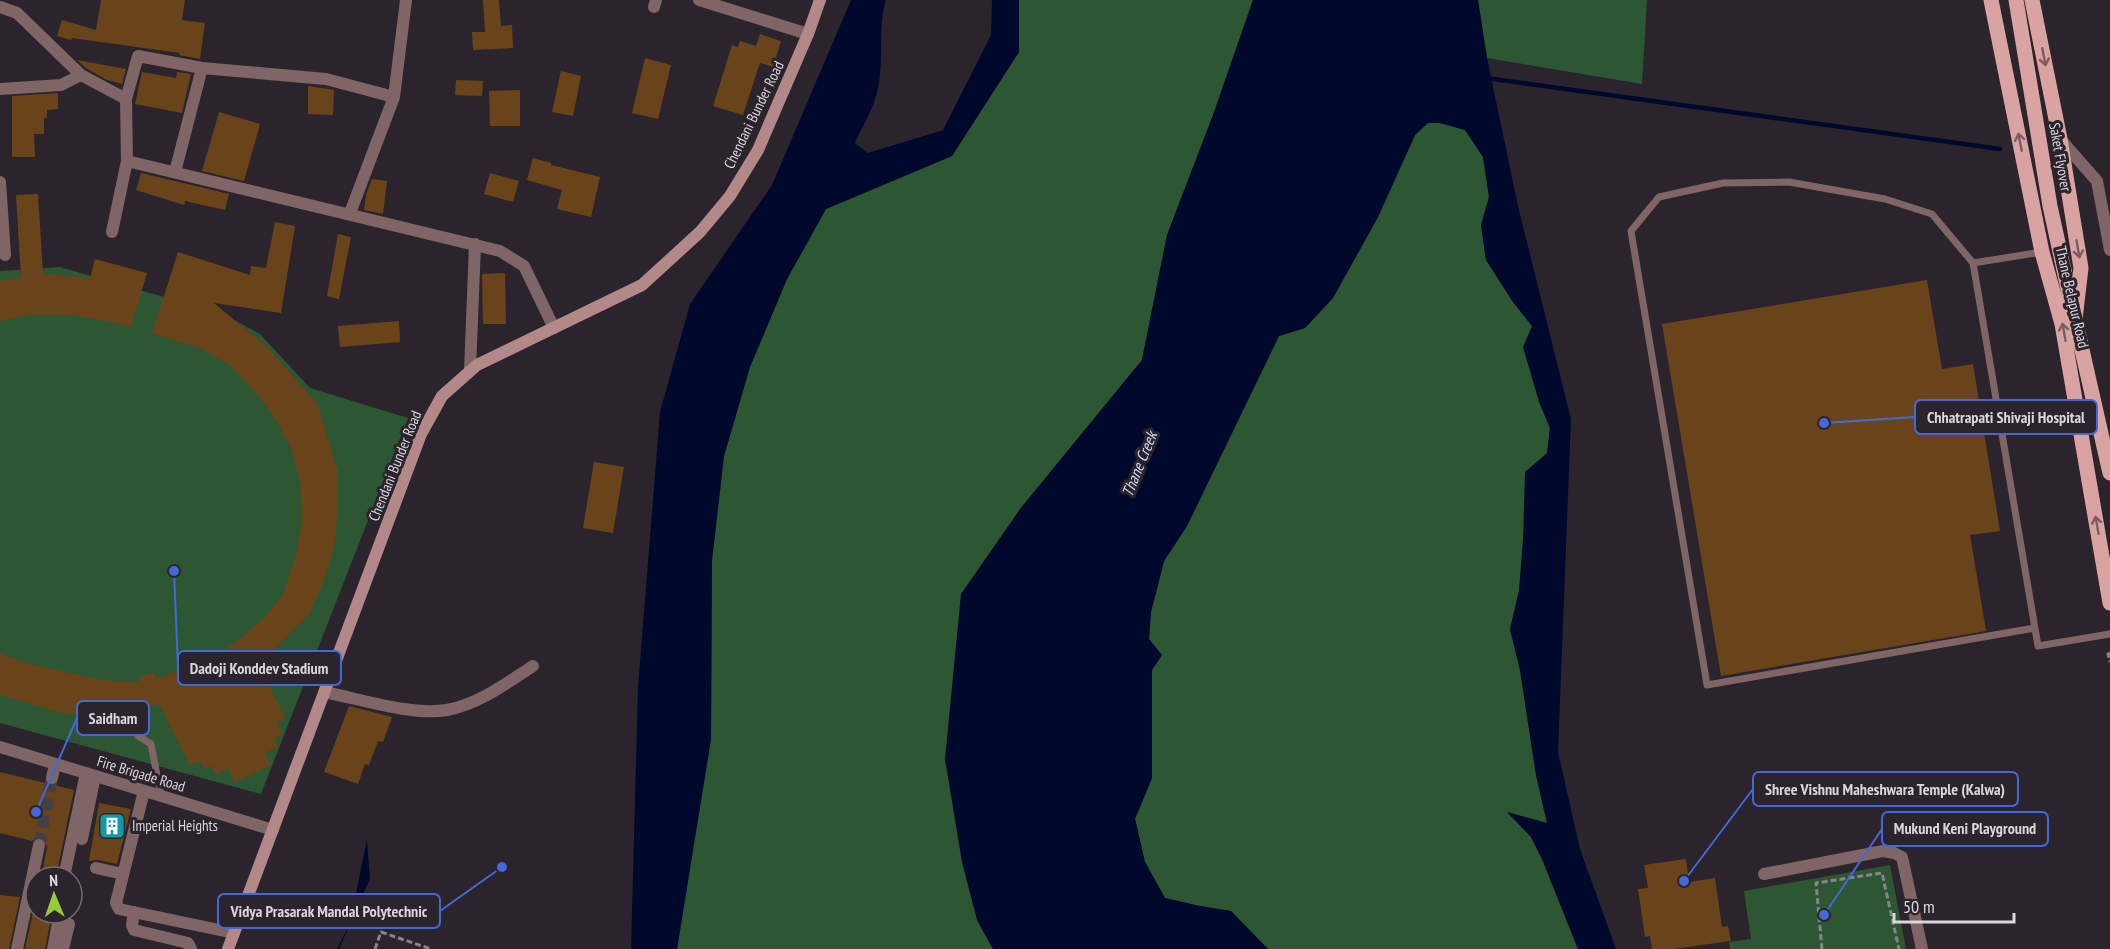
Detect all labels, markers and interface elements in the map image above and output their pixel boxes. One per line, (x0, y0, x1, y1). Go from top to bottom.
one-way arrow (2039, 47, 2050, 67)
street label: Chendani Bunder Road (719, 58, 788, 172)
street label: Saket Flyover (2045, 121, 2076, 194)
one-way arrow (2014, 133, 2025, 153)
one-way arrow (2073, 239, 2084, 259)
street label: Thane Belapur Road (2052, 244, 2093, 350)
one-way arrow (2058, 323, 2069, 343)
callout: Chhatrapati Shivaji Hospital (1915, 400, 2097, 434)
text: Chhatrapati Shivaji Hospital (1927, 407, 2085, 427)
street label: Chendani Bunder Road (364, 408, 425, 524)
water label: Thane Creek (1117, 427, 1162, 499)
one-way arrow (2091, 515, 2102, 535)
callout: Dadoji Konddev Stadium (178, 651, 341, 685)
text: Dadoji Konddev Stadium (190, 658, 328, 678)
callout: Saidham (77, 701, 149, 735)
text: Saidham (89, 708, 137, 728)
street label: Fire Brigade Road (95, 751, 188, 796)
callout: Shree Vishnu Maheshwara Temple (Kalwa) (1753, 772, 2018, 806)
text: Shree Vishnu Maheshwara Temple (Kalwa) (1765, 779, 2005, 799)
building icon: Imperial Heights (97, 811, 127, 841)
callout: Mukund Keni Playground (1882, 812, 2048, 846)
place label: Imperial Heights (132, 816, 218, 835)
text: Mukund Keni Playground (1894, 818, 2036, 838)
north arrow (24, 865, 84, 925)
text: N (49, 870, 58, 890)
scale bar (1894, 886, 2014, 924)
callout: Vidya Prasarak Mandal Polytechnic (218, 894, 440, 928)
text: 50 m (1903, 895, 1935, 918)
text: Vidya Prasarak Mandal Polytechnic (230, 901, 428, 921)

